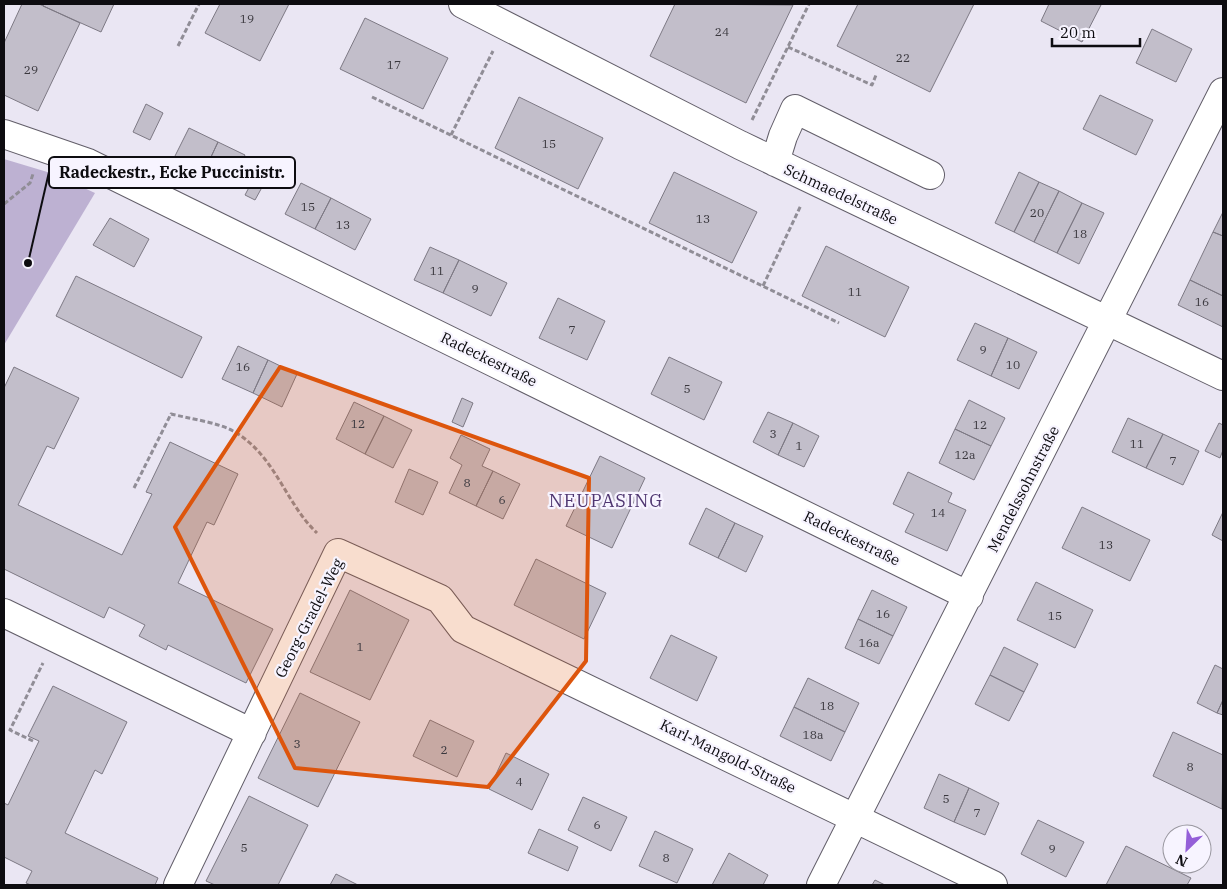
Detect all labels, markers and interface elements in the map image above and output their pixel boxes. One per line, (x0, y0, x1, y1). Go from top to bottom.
house number: 19 (240, 11, 254, 26)
scale bar (1052, 15, 1140, 47)
text: 20 m (1060, 23, 1096, 42)
house number: 24 (715, 24, 729, 39)
house number: 22 (896, 50, 910, 65)
house number: 17 (387, 57, 401, 72)
house number: 29 (24, 62, 38, 77)
house number: 15 (542, 136, 556, 151)
callout: Radeckestr., Ecke Puccinistr. (49, 157, 295, 188)
street label: Schmaedelstraße (781, 159, 901, 229)
text: Radeckestr., Ecke Puccinistr. (59, 162, 285, 182)
house number: 15 (301, 199, 315, 214)
house number: 20 (1030, 205, 1044, 220)
house number: 13 (696, 211, 710, 226)
house number: 13 (336, 217, 350, 232)
house number: 18 (1073, 226, 1087, 241)
house number: 11 (430, 263, 444, 278)
house number: 9 (471, 281, 479, 296)
house number: 11 (848, 284, 862, 299)
house number: 16 (1195, 294, 1209, 309)
house number: 7 (568, 322, 576, 337)
street label: Radeckestraße (438, 328, 540, 390)
house number: 9 (979, 342, 987, 357)
house number: 10 (1006, 357, 1020, 372)
house number: 16 (236, 359, 250, 374)
house number: 5 (683, 381, 691, 396)
house number: 12 (351, 416, 365, 431)
house number: 12 (973, 417, 987, 432)
street label: Mendelssohnstraße (983, 423, 1063, 555)
house number: 3 (769, 426, 777, 441)
house number: 11 (1130, 436, 1144, 451)
house number: 1 (795, 438, 803, 453)
house number: 12a (955, 447, 976, 462)
house number: 7 (1169, 453, 1177, 468)
house number: 8 (463, 475, 471, 490)
district label: NEUPASING (549, 489, 663, 512)
house number: 6 (498, 492, 506, 507)
house number: 14 (931, 505, 945, 520)
street label: Radeckestraße (801, 507, 903, 569)
house number: 13 (1099, 537, 1113, 552)
street label: Georg-Gradel-Weg (271, 555, 347, 681)
house number: 16 (876, 606, 890, 621)
house number: 15 (1048, 608, 1062, 623)
house number: 16a (859, 635, 880, 650)
house number: 1 (356, 639, 364, 654)
house number: 18 (820, 698, 834, 713)
street label: Karl-Mangold-Straße (657, 715, 799, 797)
house number: 18a (803, 727, 824, 742)
house number: 3 (293, 736, 301, 751)
house number: 2 (440, 742, 448, 757)
house number: 8 (1186, 759, 1194, 774)
house number: 4 (515, 774, 523, 789)
house number: 5 (942, 791, 950, 806)
house number: 7 (973, 805, 981, 820)
house number: 6 (593, 817, 601, 832)
north arrow (1162, 824, 1212, 874)
house number: 5 (240, 840, 248, 855)
house number: 9 (1048, 841, 1056, 856)
house number: 8 (662, 850, 670, 865)
text: N (1173, 850, 1190, 871)

